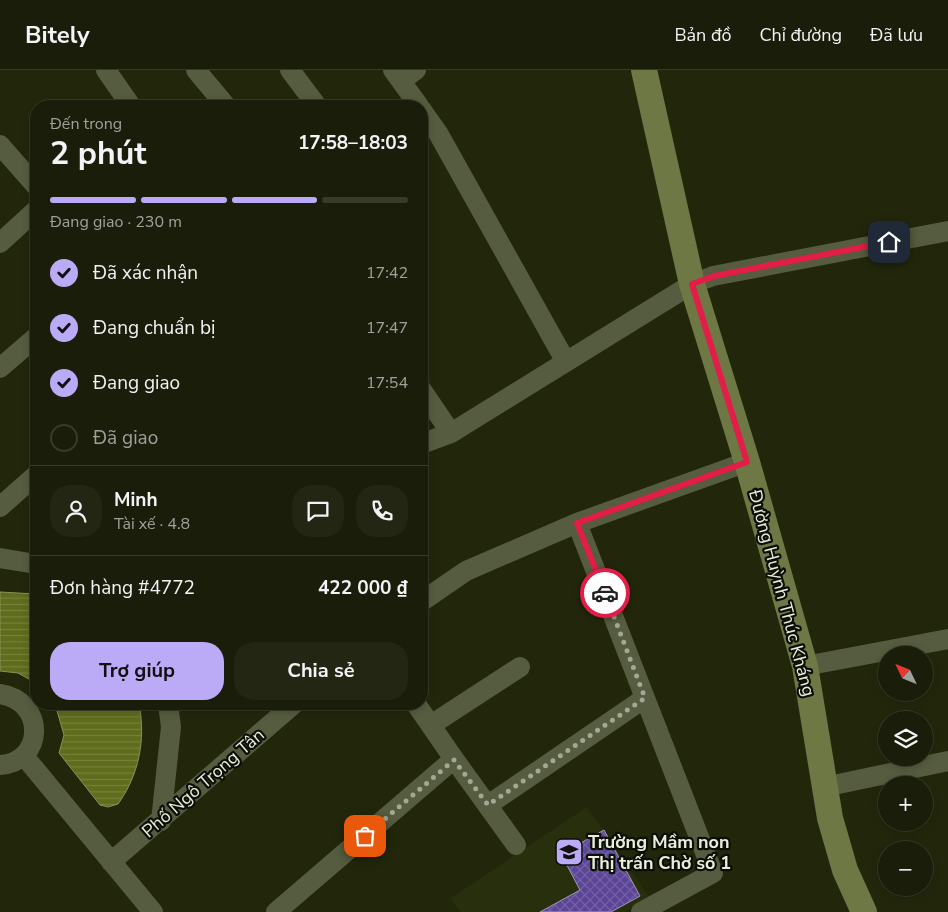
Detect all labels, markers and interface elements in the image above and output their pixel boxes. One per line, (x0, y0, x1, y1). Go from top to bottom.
text: Bitely (25, 19, 90, 51)
text: Bản đồ (674, 23, 731, 47)
text: Chỉ đường (759, 23, 842, 47)
text: Đã lưu (870, 23, 923, 47)
text: Đến trong (50, 113, 122, 135)
text: 17:58–18:03 (298, 130, 408, 156)
text: 2 phút (50, 132, 147, 175)
text: Đang giao · 230 m (50, 211, 182, 233)
pin (868, 221, 910, 263)
icon: home (875, 228, 903, 256)
icon: check (50, 259, 78, 287)
text: Đã xác nhận (93, 260, 198, 286)
text: 17:42 (366, 262, 408, 284)
icon: check (50, 314, 78, 342)
text: Đang chuẩn bị (93, 315, 215, 341)
text: 17:47 (366, 317, 408, 339)
icon: check (50, 369, 78, 397)
text: Đang giao (93, 370, 180, 396)
text: 17:54 (366, 372, 408, 394)
text: Đã giao (93, 425, 158, 451)
button: person (50, 485, 102, 537)
button: chat (292, 485, 344, 537)
button: phone (356, 485, 408, 537)
street label: Đường Huỳnh Thúc Kháng (743, 486, 821, 699)
text: Minh (114, 487, 158, 513)
text: Tài xế · 4.8 (114, 513, 190, 535)
courier (580, 568, 630, 618)
text: Đơn hàng #4772 (50, 575, 195, 601)
text: 422 000 ₫ (318, 575, 408, 601)
icon: car (591, 579, 619, 607)
button: Trợ giúp (50, 642, 224, 700)
button: Chia sẻ (234, 642, 408, 700)
north arrow (878, 646, 932, 701)
map controls (878, 646, 933, 896)
button: layers (878, 711, 933, 766)
street label: Phố Ngô Trọng Tân (137, 723, 269, 843)
button: + (878, 776, 933, 831)
pin (344, 815, 386, 857)
icon: bag (351, 822, 379, 850)
place label: Trường Mầm non Thị trấn Chờ số 1 (588, 830, 731, 875)
school or university icon: Trường Mầm non Thị trấn Chờ số 1 (554, 837, 584, 867)
button: − (878, 841, 933, 896)

